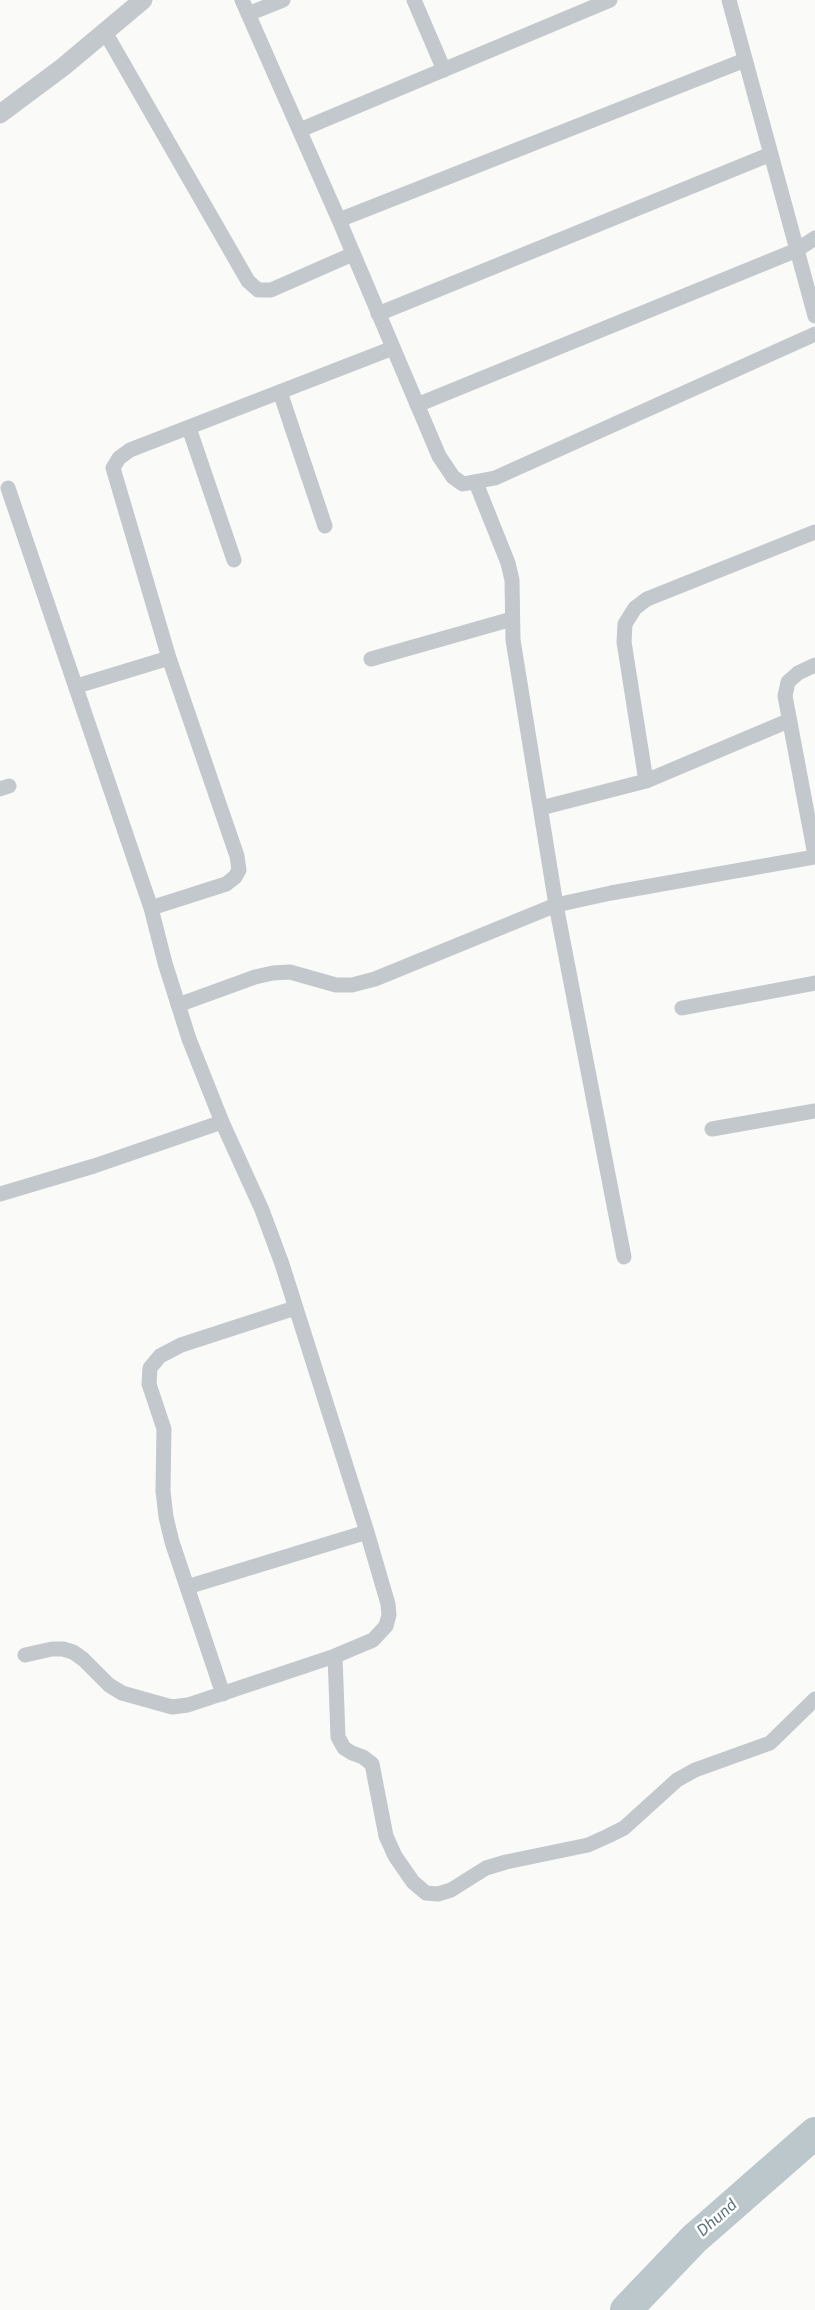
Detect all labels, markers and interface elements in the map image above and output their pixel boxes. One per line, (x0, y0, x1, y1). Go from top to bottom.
water label: Dhund (693, 2195, 741, 2241)

